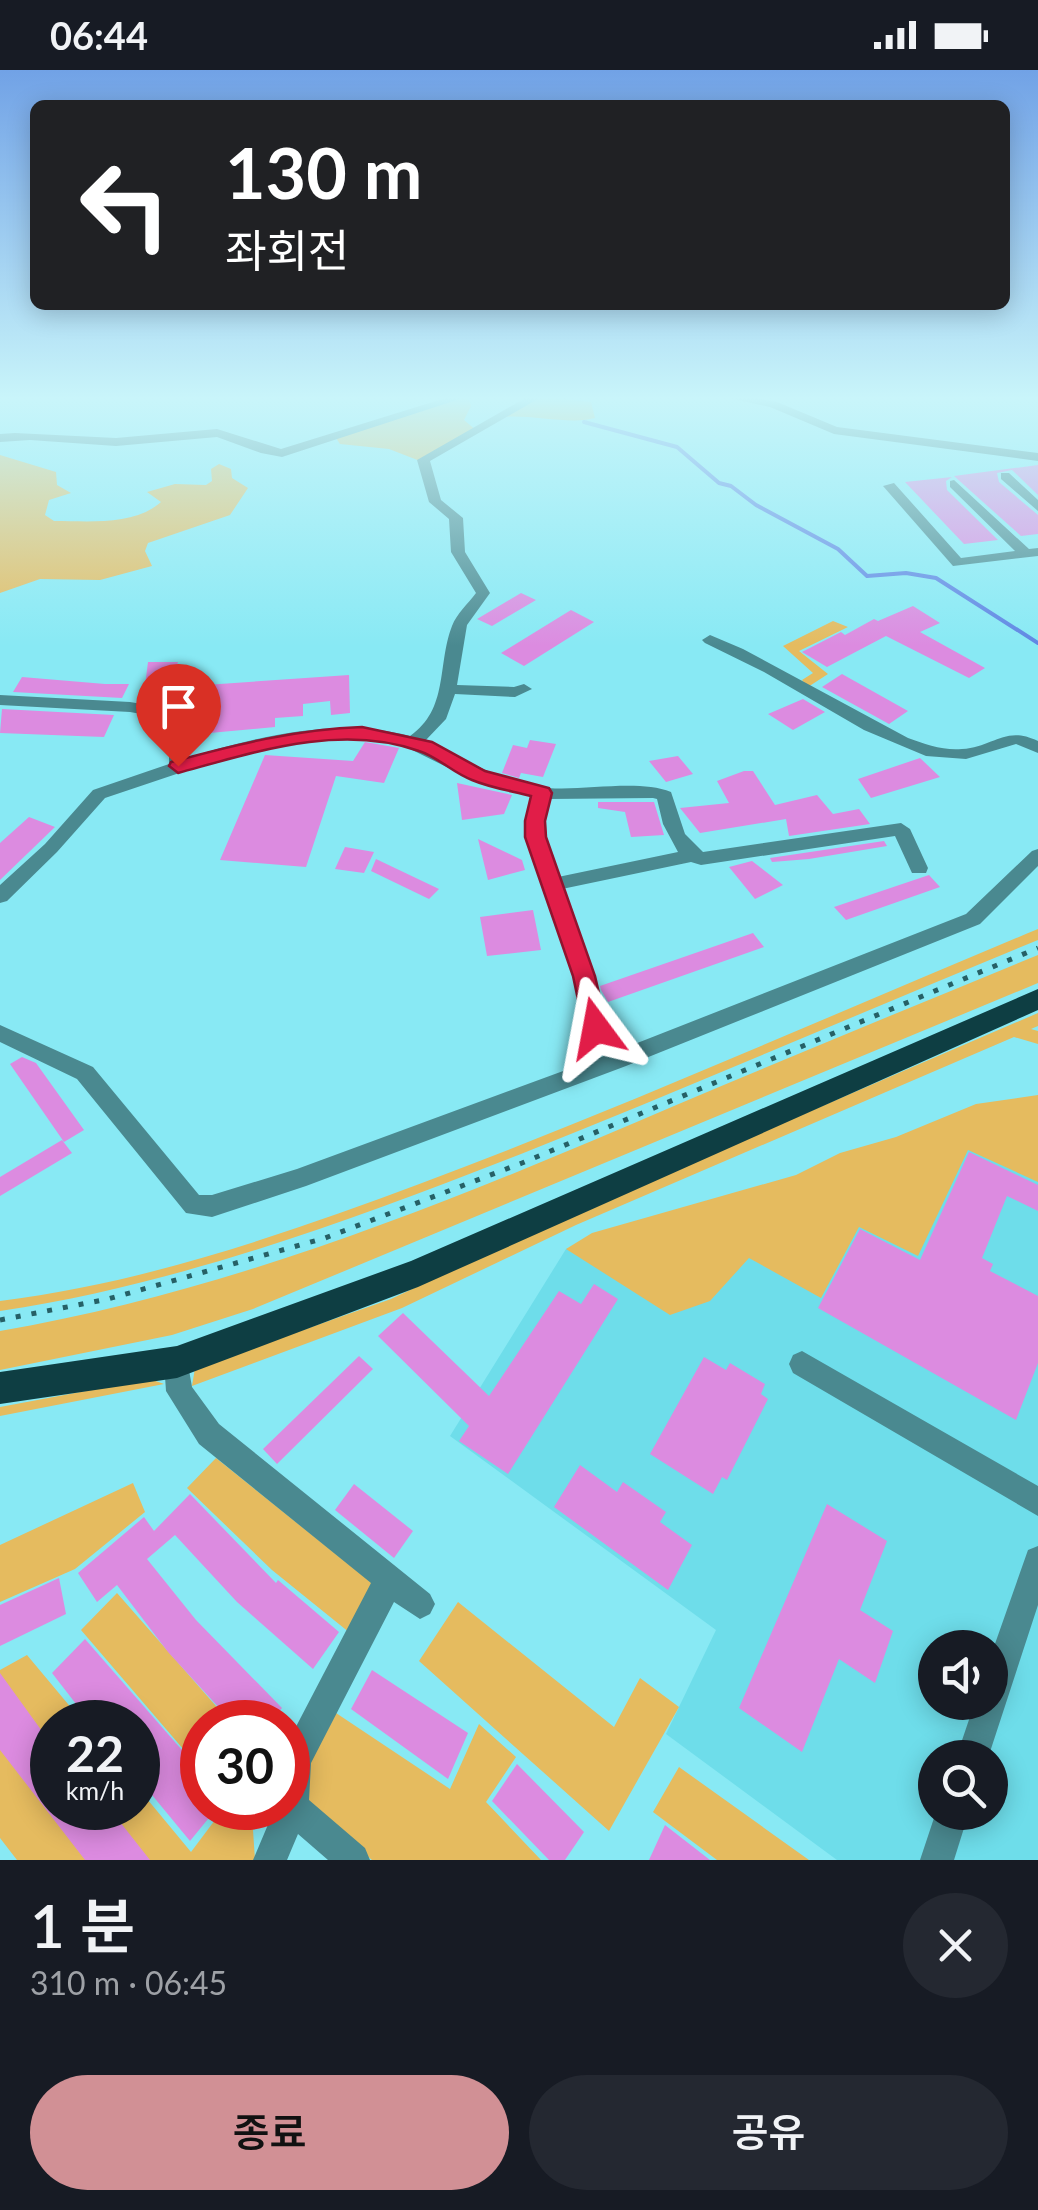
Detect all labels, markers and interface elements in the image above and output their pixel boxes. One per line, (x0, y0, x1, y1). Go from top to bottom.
text: 06:44 (50, 12, 148, 58)
text: 130 m (225, 130, 422, 214)
icon: left (60, 140, 190, 270)
text: 좌회전 (225, 223, 349, 277)
pin (136, 664, 221, 767)
icon: arrive (151, 679, 206, 734)
position arrow (544, 976, 648, 1080)
map controls (918, 1630, 1008, 1830)
button: sound (918, 1630, 1008, 1720)
speed limit sign: 30 (180, 1700, 310, 1830)
text: 22 (66, 1723, 124, 1783)
button: search (918, 1740, 1008, 1830)
text: km/h (66, 1775, 124, 1805)
text: 1 분 (30, 1889, 135, 1961)
button: close (903, 1893, 1008, 1998)
text: 310 m · 06:45 (30, 1963, 227, 2002)
button: 종료 (30, 2075, 509, 2190)
button: 공유 (529, 2075, 1008, 2190)

